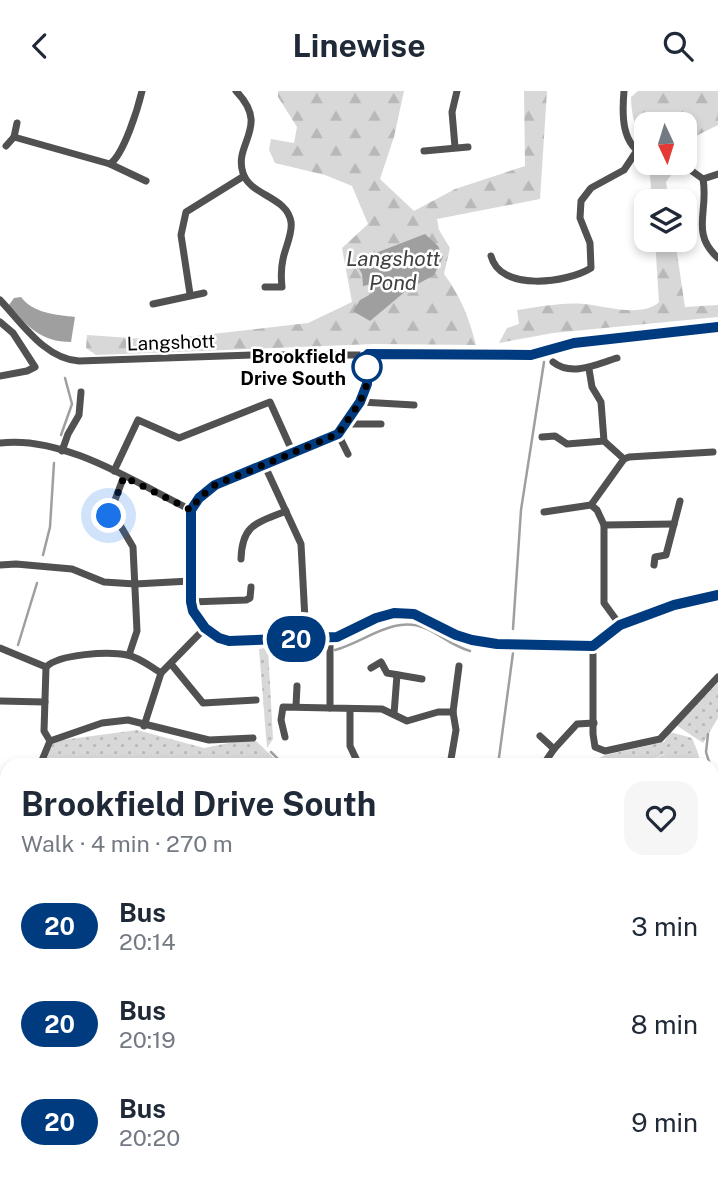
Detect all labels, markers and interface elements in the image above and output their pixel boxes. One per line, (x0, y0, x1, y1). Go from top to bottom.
icon: back (21, 27, 59, 65)
text: Linewise (292, 27, 426, 64)
icon: search (659, 27, 697, 65)
north arrow (634, 112, 696, 175)
map controls (634, 112, 697, 252)
button: layers (634, 189, 697, 252)
water label: Langshott Pond (346, 246, 440, 295)
street label: Langshott (126, 329, 216, 355)
place label: Brookfield Drive South (240, 345, 346, 389)
marker: Brookfield Drive South (352, 352, 382, 382)
your location (91, 498, 126, 533)
line badge: 20 (264, 616, 328, 662)
text: 20 (281, 625, 311, 653)
button: heart (624, 781, 698, 855)
text: Brookfield Drive South (21, 785, 376, 823)
text: Walk · 4 min · 270 m (21, 830, 233, 857)
text: Bus (119, 897, 166, 928)
text: 3 min (631, 911, 698, 942)
text: 20 (44, 912, 75, 940)
text: 20:14 (119, 928, 176, 955)
text: Bus (119, 995, 166, 1026)
text: 8 min (631, 1009, 698, 1040)
text: 20 (44, 1010, 75, 1038)
text: 20:19 (119, 1026, 176, 1053)
text: Bus (119, 1093, 166, 1124)
text: 9 min (631, 1107, 698, 1138)
text: 20 (44, 1108, 75, 1136)
text: 20:20 (119, 1124, 180, 1151)

